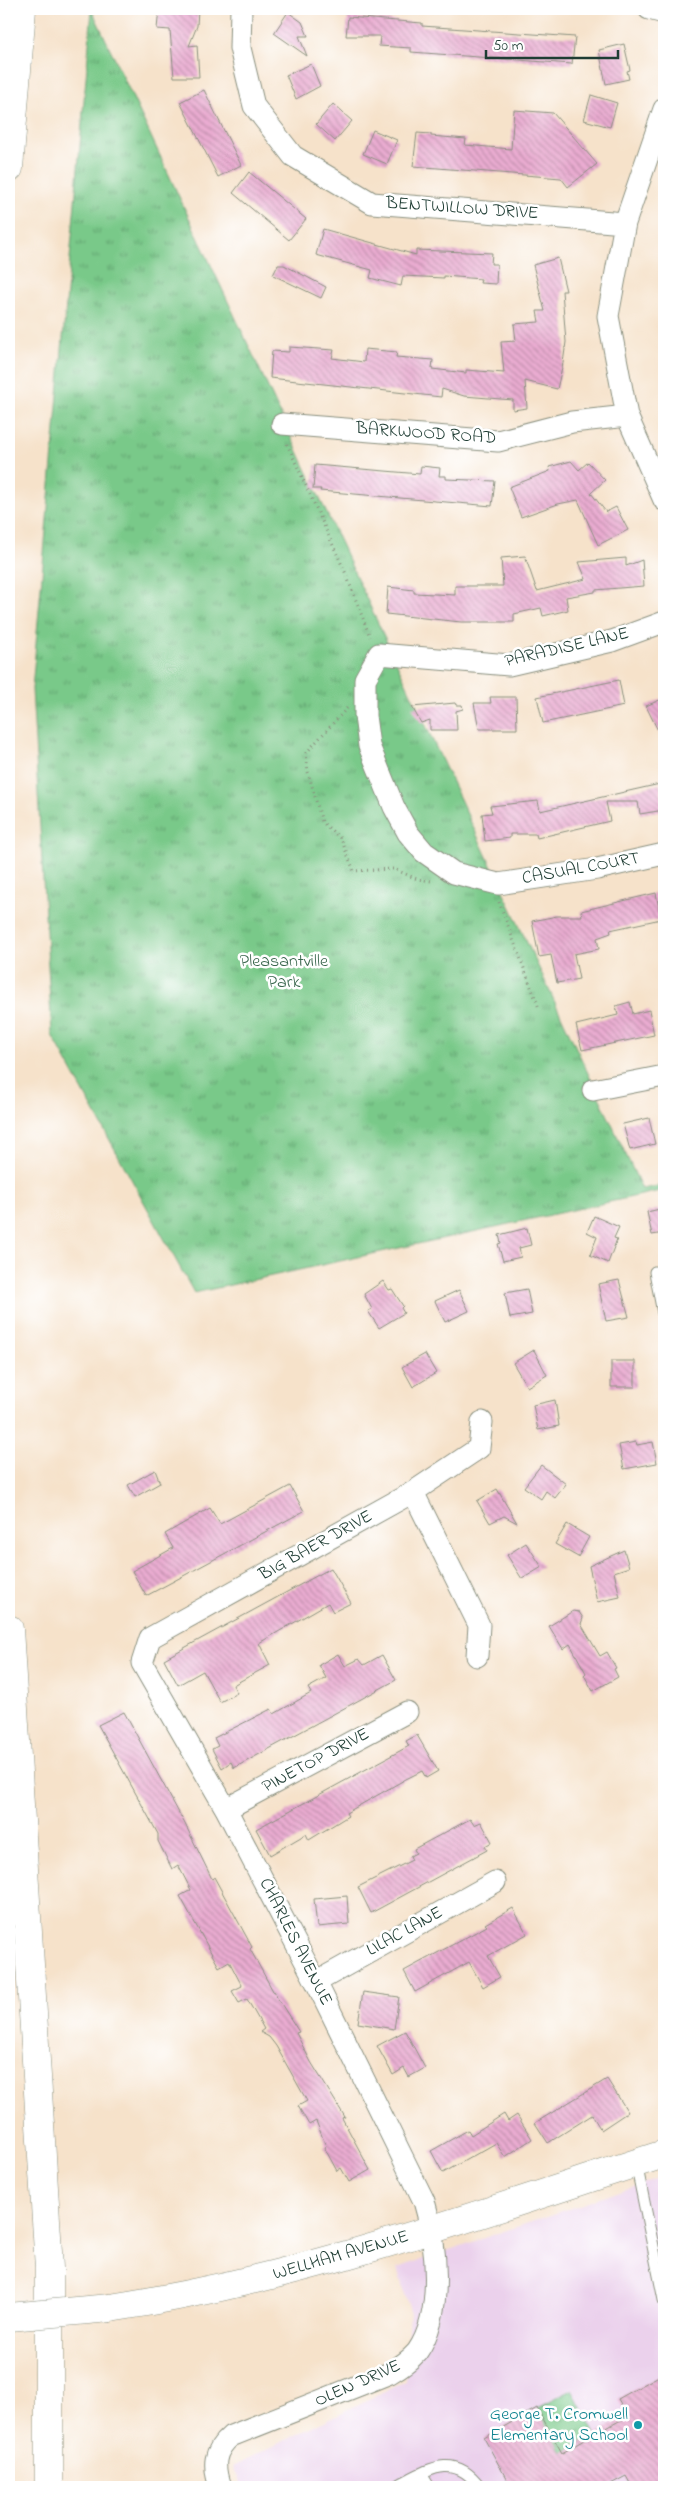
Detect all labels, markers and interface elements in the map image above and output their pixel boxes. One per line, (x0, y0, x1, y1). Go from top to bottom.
scale bar (486, 28, 618, 60)
text: 50 m (493, 35, 524, 57)
street label: BENTWILLOW DRIVE (384, 191, 539, 227)
street label: BARKWOOD ROAD (354, 416, 497, 452)
street label: PARADISE LANE (502, 621, 632, 675)
street label: CASUAL COURT (520, 846, 642, 892)
park label: Pleasantville Park (240, 949, 329, 996)
street label: BIG BAER DRIVE (254, 1504, 378, 1588)
street label: PINETOP DRIVE (258, 1722, 374, 1800)
street label: CHARLES AVENUE (252, 1874, 338, 2010)
street label: LILAC LANE (362, 1900, 448, 1964)
street label: WELLHAM AVENUE (270, 2224, 412, 2288)
street label: OLEN DRIVE (311, 2353, 405, 2415)
place label: George T. Cromwell Elementary School (490, 2402, 628, 2449)
marker: George T. Cromwell Elementary School (632, 2419, 644, 2431)

